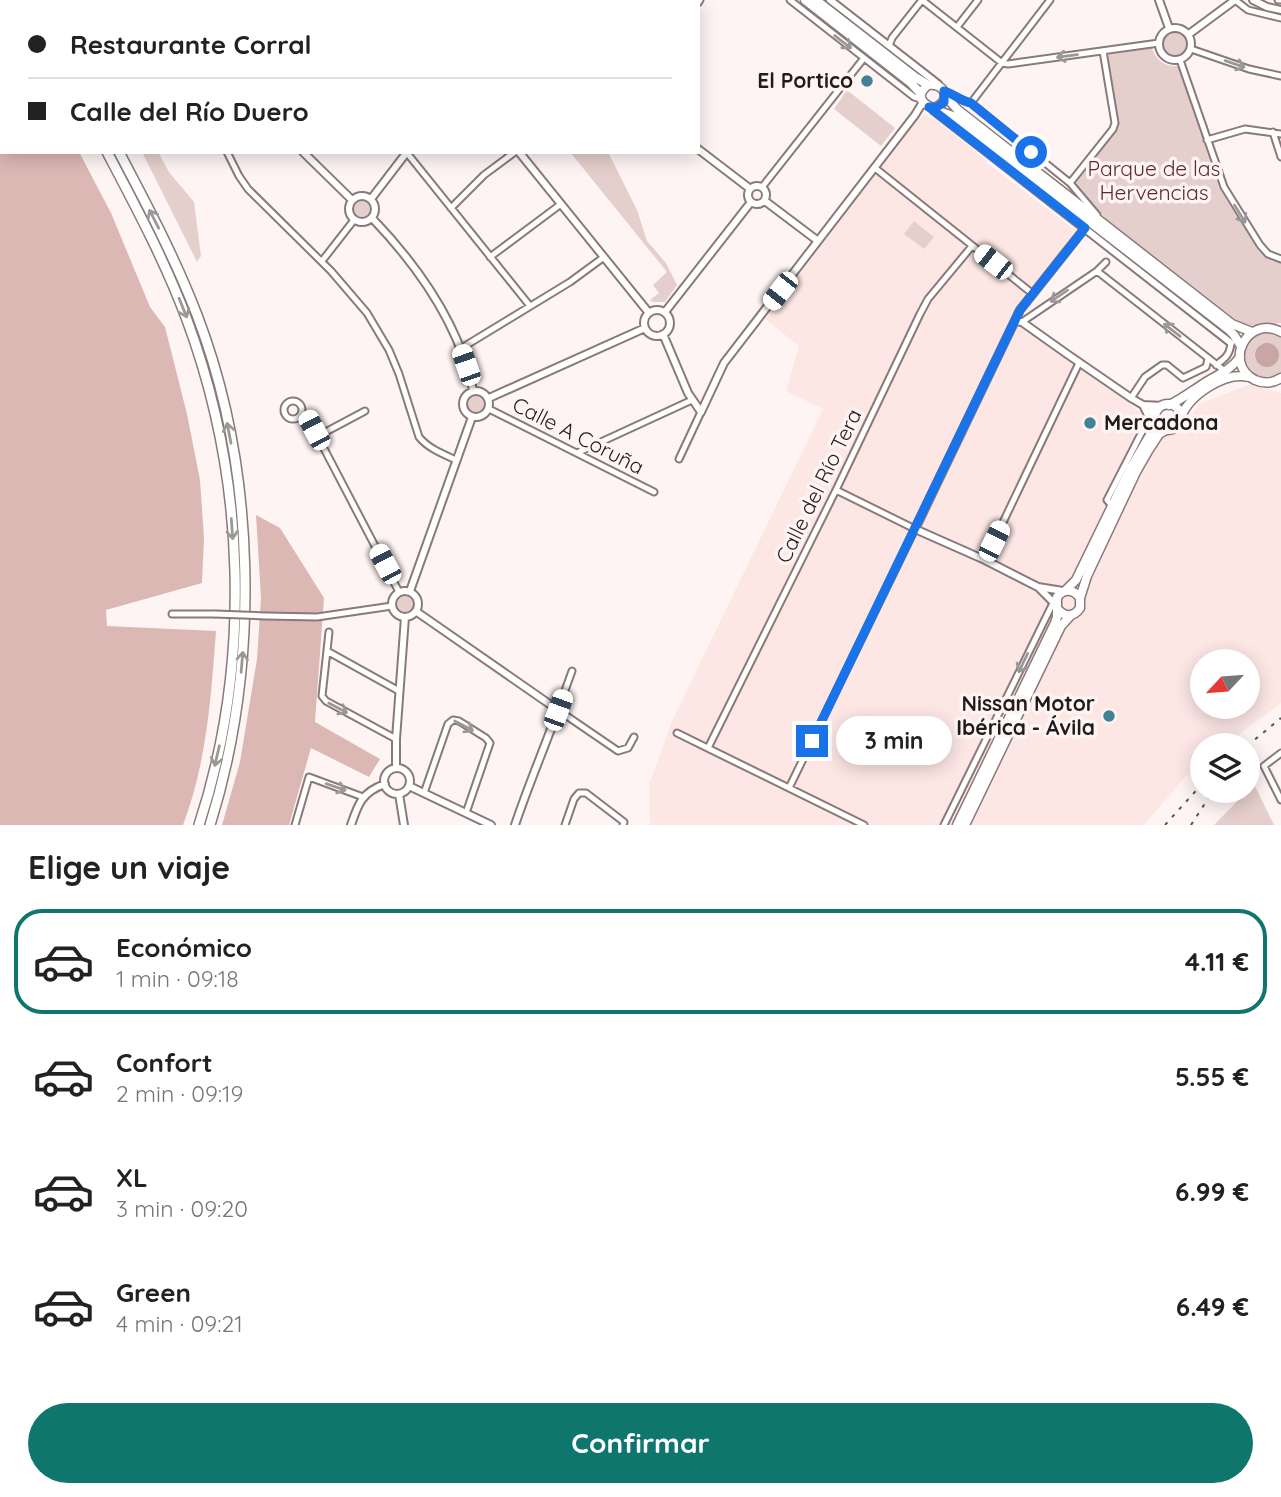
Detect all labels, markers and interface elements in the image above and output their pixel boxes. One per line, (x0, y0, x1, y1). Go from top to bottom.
text: Restaurante Corral (70, 28, 312, 61)
one-way arrow (834, 34, 852, 49)
one-way arrow (1056, 49, 1079, 62)
one-way arrow (1224, 59, 1246, 72)
place label: El Portico (757, 67, 853, 93)
marker: El Portico (859, 73, 875, 89)
text: Calle del Río Duero (70, 95, 309, 128)
route start (1015, 136, 1047, 168)
park label: Parque de las Hervencias (1088, 155, 1220, 205)
one-way arrow (1234, 203, 1248, 223)
one-way arrow (146, 209, 160, 230)
car (970, 241, 1017, 283)
car (759, 268, 802, 314)
one-way arrow (1050, 289, 1070, 303)
one-way arrow (177, 297, 190, 319)
one-way arrow (1164, 323, 1182, 338)
car (450, 342, 483, 388)
street label: Calle A Coruña (508, 391, 649, 479)
street label: Calle del Río Tera (770, 404, 867, 567)
car (295, 407, 334, 453)
place label: Mercadona (1104, 409, 1218, 435)
marker: Mercadona (1082, 415, 1098, 431)
one-way arrow (222, 422, 235, 445)
one-way arrow (226, 518, 239, 540)
car (976, 518, 1013, 564)
car (366, 541, 405, 587)
north arrow (1190, 649, 1260, 719)
map controls (1190, 649, 1260, 803)
one-way arrow (235, 651, 248, 674)
one-way arrow (1016, 652, 1030, 673)
car (541, 687, 576, 733)
place label: Nissan Motor Ibérica - Ávila (956, 690, 1095, 740)
one-way arrow (328, 701, 348, 715)
marker: Nissan Motor Ibérica - Ávila (1101, 708, 1117, 724)
callout: 3 min (836, 716, 952, 766)
one-way arrow (454, 719, 474, 733)
route end (796, 725, 828, 757)
text: 3 min (864, 726, 924, 755)
button: layers (1190, 733, 1260, 803)
one-way arrow (210, 744, 224, 767)
one-way arrow (324, 782, 346, 794)
text: Elige un viaje (28, 847, 230, 887)
icon: car (32, 930, 95, 993)
text: Económico (116, 931, 252, 964)
text: 4.11 € (1185, 945, 1249, 978)
text: 1 min · 09:18 (116, 964, 239, 993)
icon: car (32, 1045, 95, 1108)
text: Confort (116, 1046, 213, 1079)
text: 5.55 € (1175, 1060, 1249, 1093)
text: 2 min · 09:19 (116, 1079, 243, 1108)
icon: car (32, 1160, 95, 1223)
text: XL (116, 1161, 148, 1194)
text: 6.99 € (1175, 1175, 1249, 1208)
text: 3 min · 09:20 (116, 1194, 248, 1223)
icon: car (32, 1275, 95, 1338)
text: Green (116, 1276, 191, 1309)
text: 6.49 € (1176, 1290, 1249, 1323)
text: 4 min · 09:21 (116, 1309, 243, 1338)
button: Confirmar (28, 1403, 1253, 1483)

